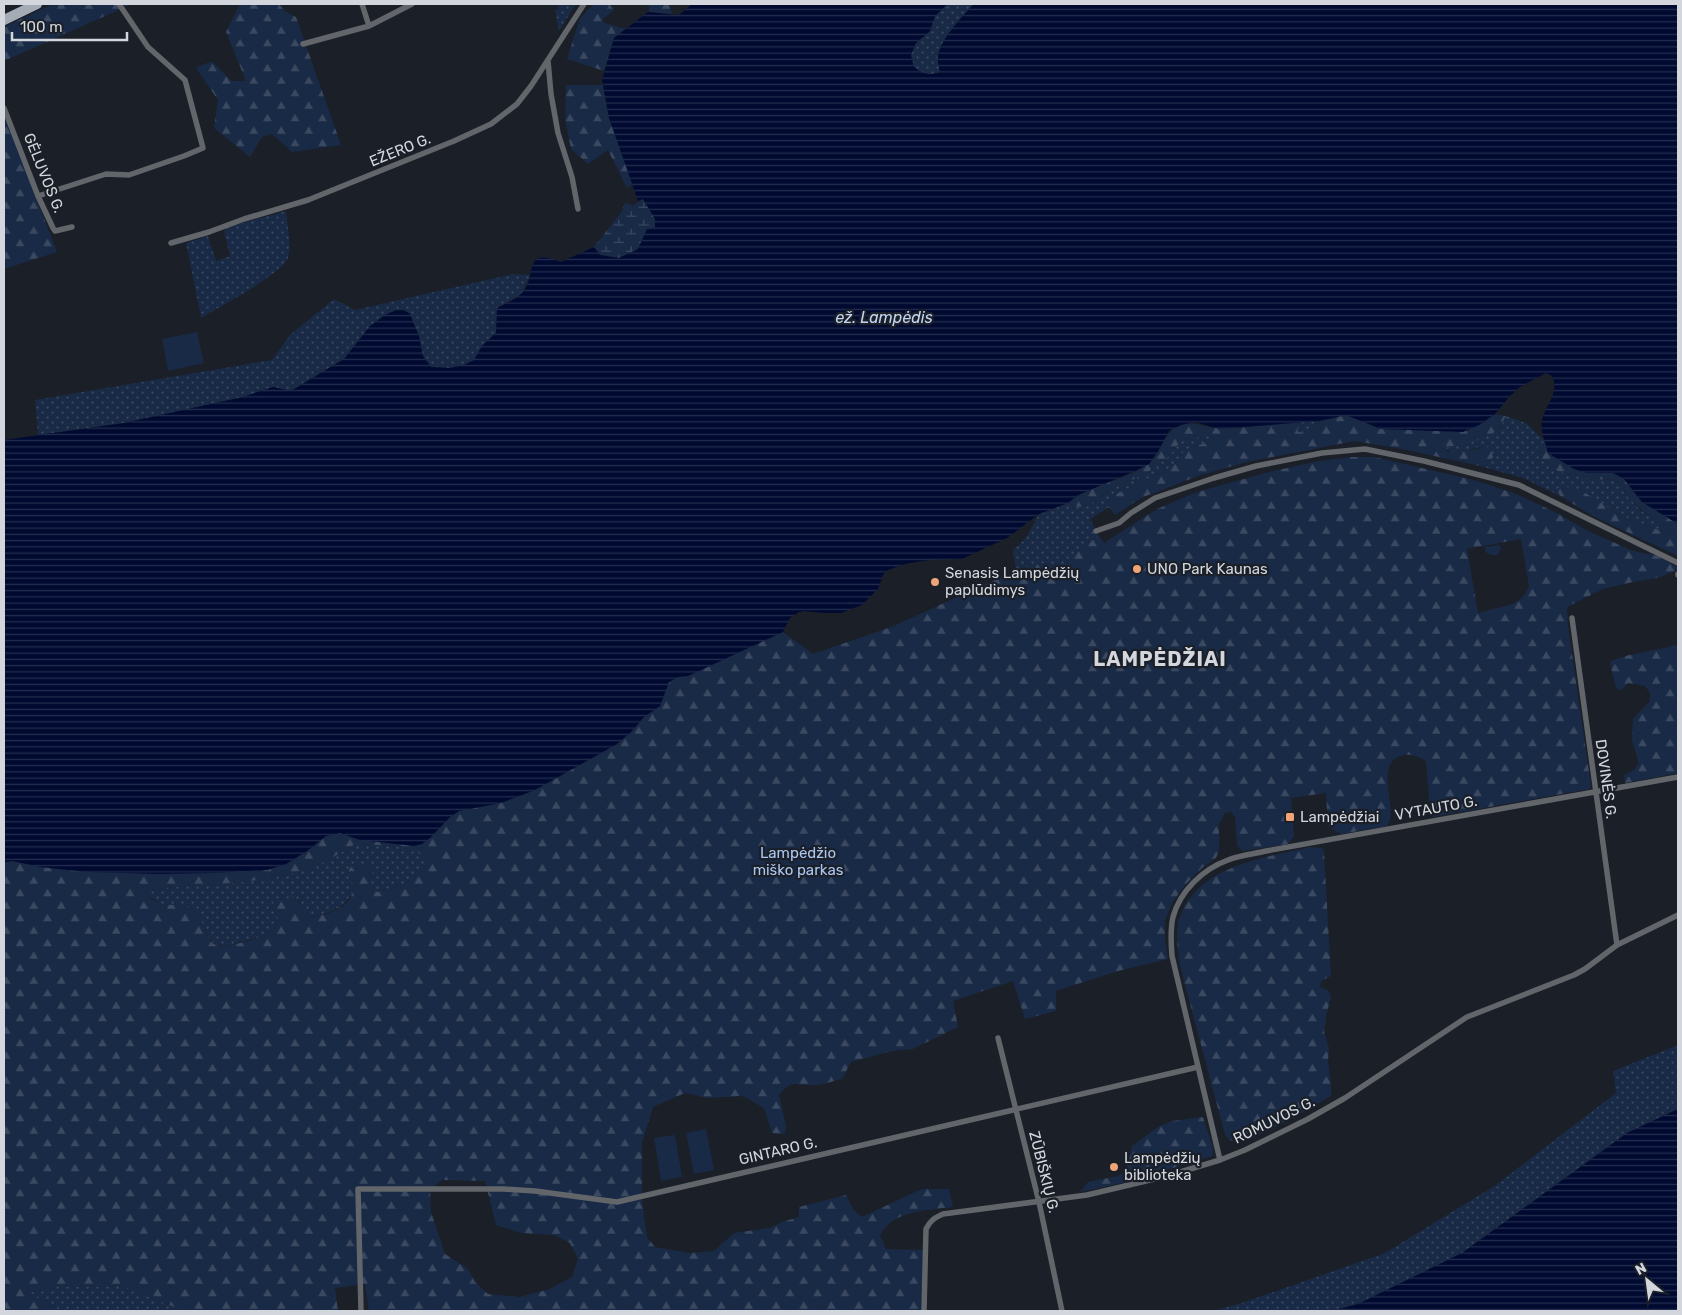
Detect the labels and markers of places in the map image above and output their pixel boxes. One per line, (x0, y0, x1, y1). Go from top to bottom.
place label: UNO Park Kaunas (1147, 560, 1268, 578)
marker: UNO Park Kaunas (1131, 563, 1143, 575)
place label: Senasis Lampėdžių paplūdimys (945, 564, 1079, 599)
marker: Senasis Lampėdžių paplūdimys (929, 576, 941, 588)
place label: Lampėdžiai (1300, 808, 1380, 826)
marker: Lampėdžiai (1284, 811, 1296, 823)
place label: Lampėdžių biblioteka (1124, 1149, 1201, 1184)
marker: Lampėdžių biblioteka (1108, 1161, 1120, 1173)

